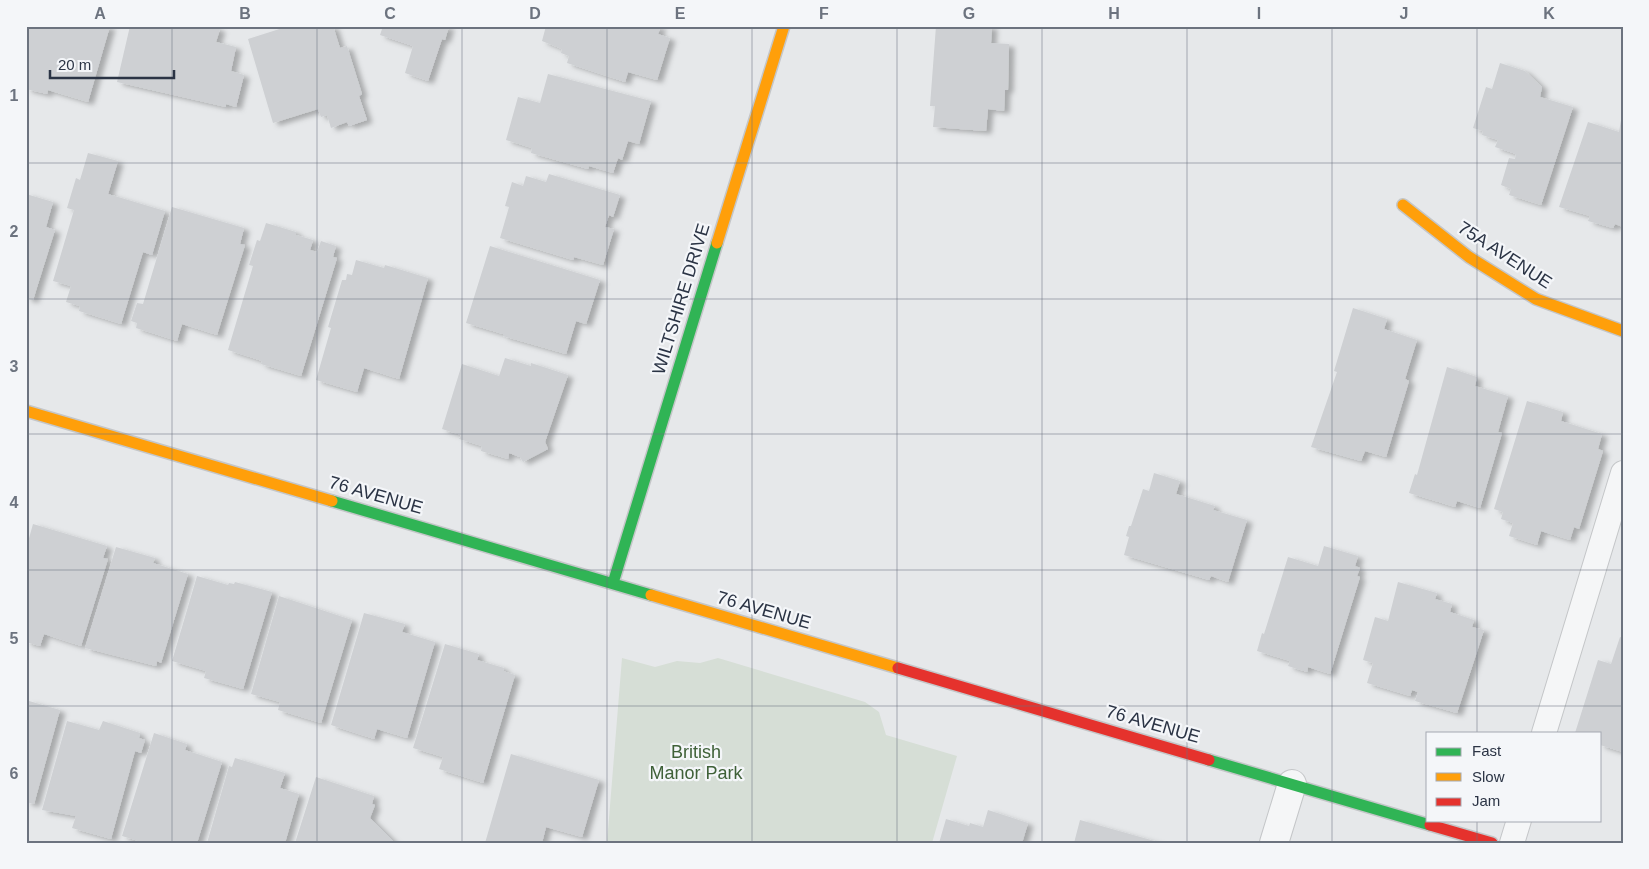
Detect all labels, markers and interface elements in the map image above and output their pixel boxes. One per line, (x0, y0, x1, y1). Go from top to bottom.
text: A (94, 5, 106, 22)
text: B (239, 5, 251, 22)
text: C (384, 5, 396, 22)
text: D (529, 5, 541, 22)
text: E (675, 5, 686, 22)
text: F (819, 5, 829, 22)
text: G (963, 5, 975, 22)
text: H (1108, 5, 1120, 22)
text: I (1257, 5, 1261, 22)
text: J (1400, 5, 1408, 22)
text: K (1543, 5, 1555, 22)
scale bar (50, 48, 174, 80)
text: 20 m (58, 56, 91, 73)
text: 1 (10, 87, 19, 104)
street label: 75A AVENUE (1454, 217, 1556, 293)
street label: WILTSHIRE DRIVE (649, 221, 713, 377)
text: 2 (10, 223, 19, 240)
text: 3 (10, 358, 19, 375)
street label: 76 AVENUE (327, 472, 425, 518)
text: 4 (10, 494, 19, 511)
street label: 76 AVENUE (715, 587, 813, 633)
text: 5 (10, 630, 19, 647)
street label: 76 AVENUE (1104, 701, 1202, 747)
legend (1426, 732, 1602, 822)
park label: British Manor Park (649, 742, 744, 783)
text: Fast (1472, 742, 1502, 759)
text: 6 (10, 765, 19, 782)
text: Slow (1472, 768, 1505, 785)
text: Jam (1472, 792, 1500, 809)

